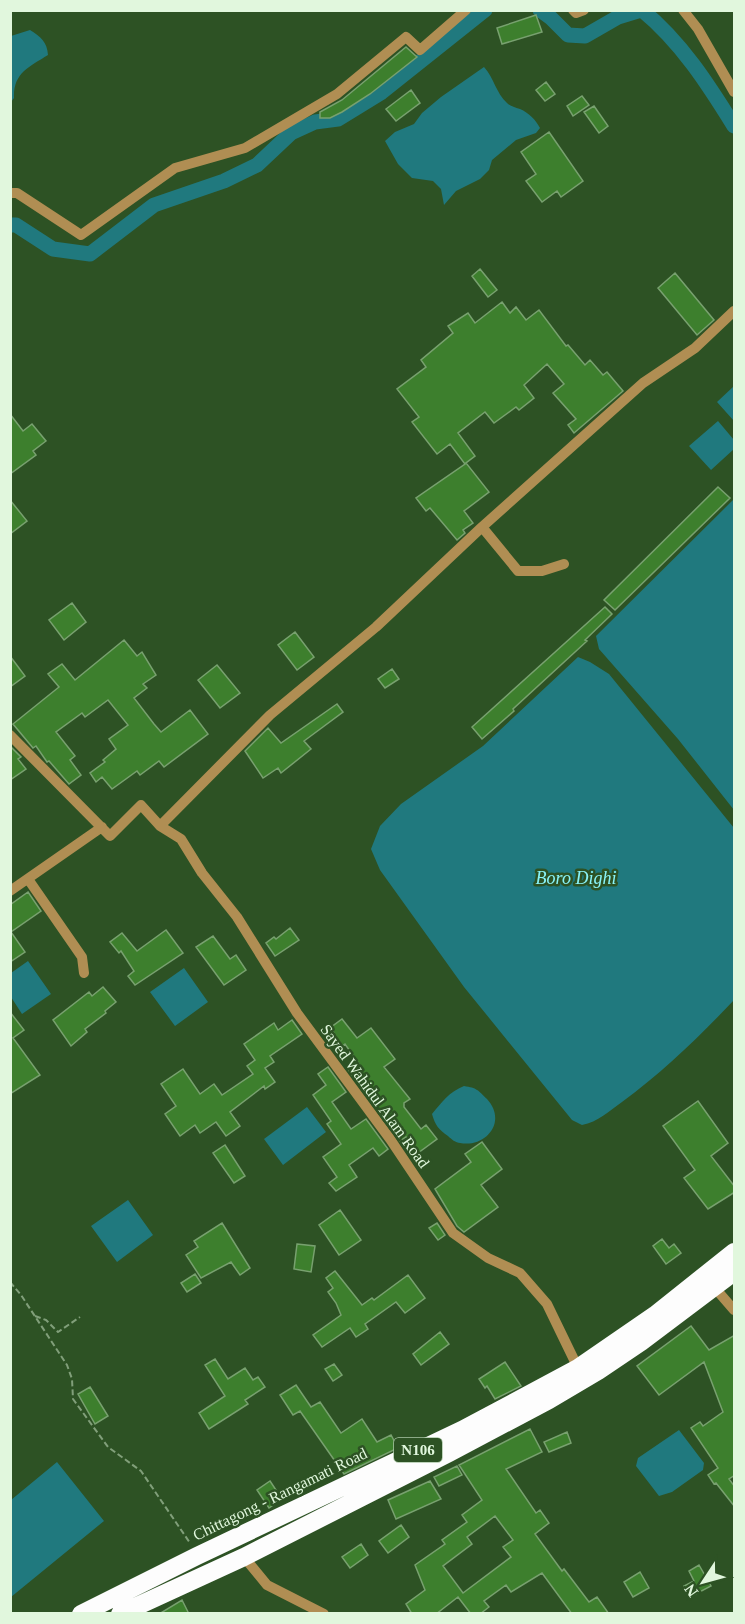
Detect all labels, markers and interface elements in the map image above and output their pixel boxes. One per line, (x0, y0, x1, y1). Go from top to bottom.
water label: Boro Dighi (536, 868, 616, 888)
street label: Sayed Wahidul Alam Road (316, 1021, 433, 1172)
road number: N106 (394, 1438, 442, 1462)
street label: Chittagong - Rangamati Road (190, 1444, 370, 1545)
north arrow (673, 1552, 733, 1612)
text: N (681, 1580, 702, 1600)

